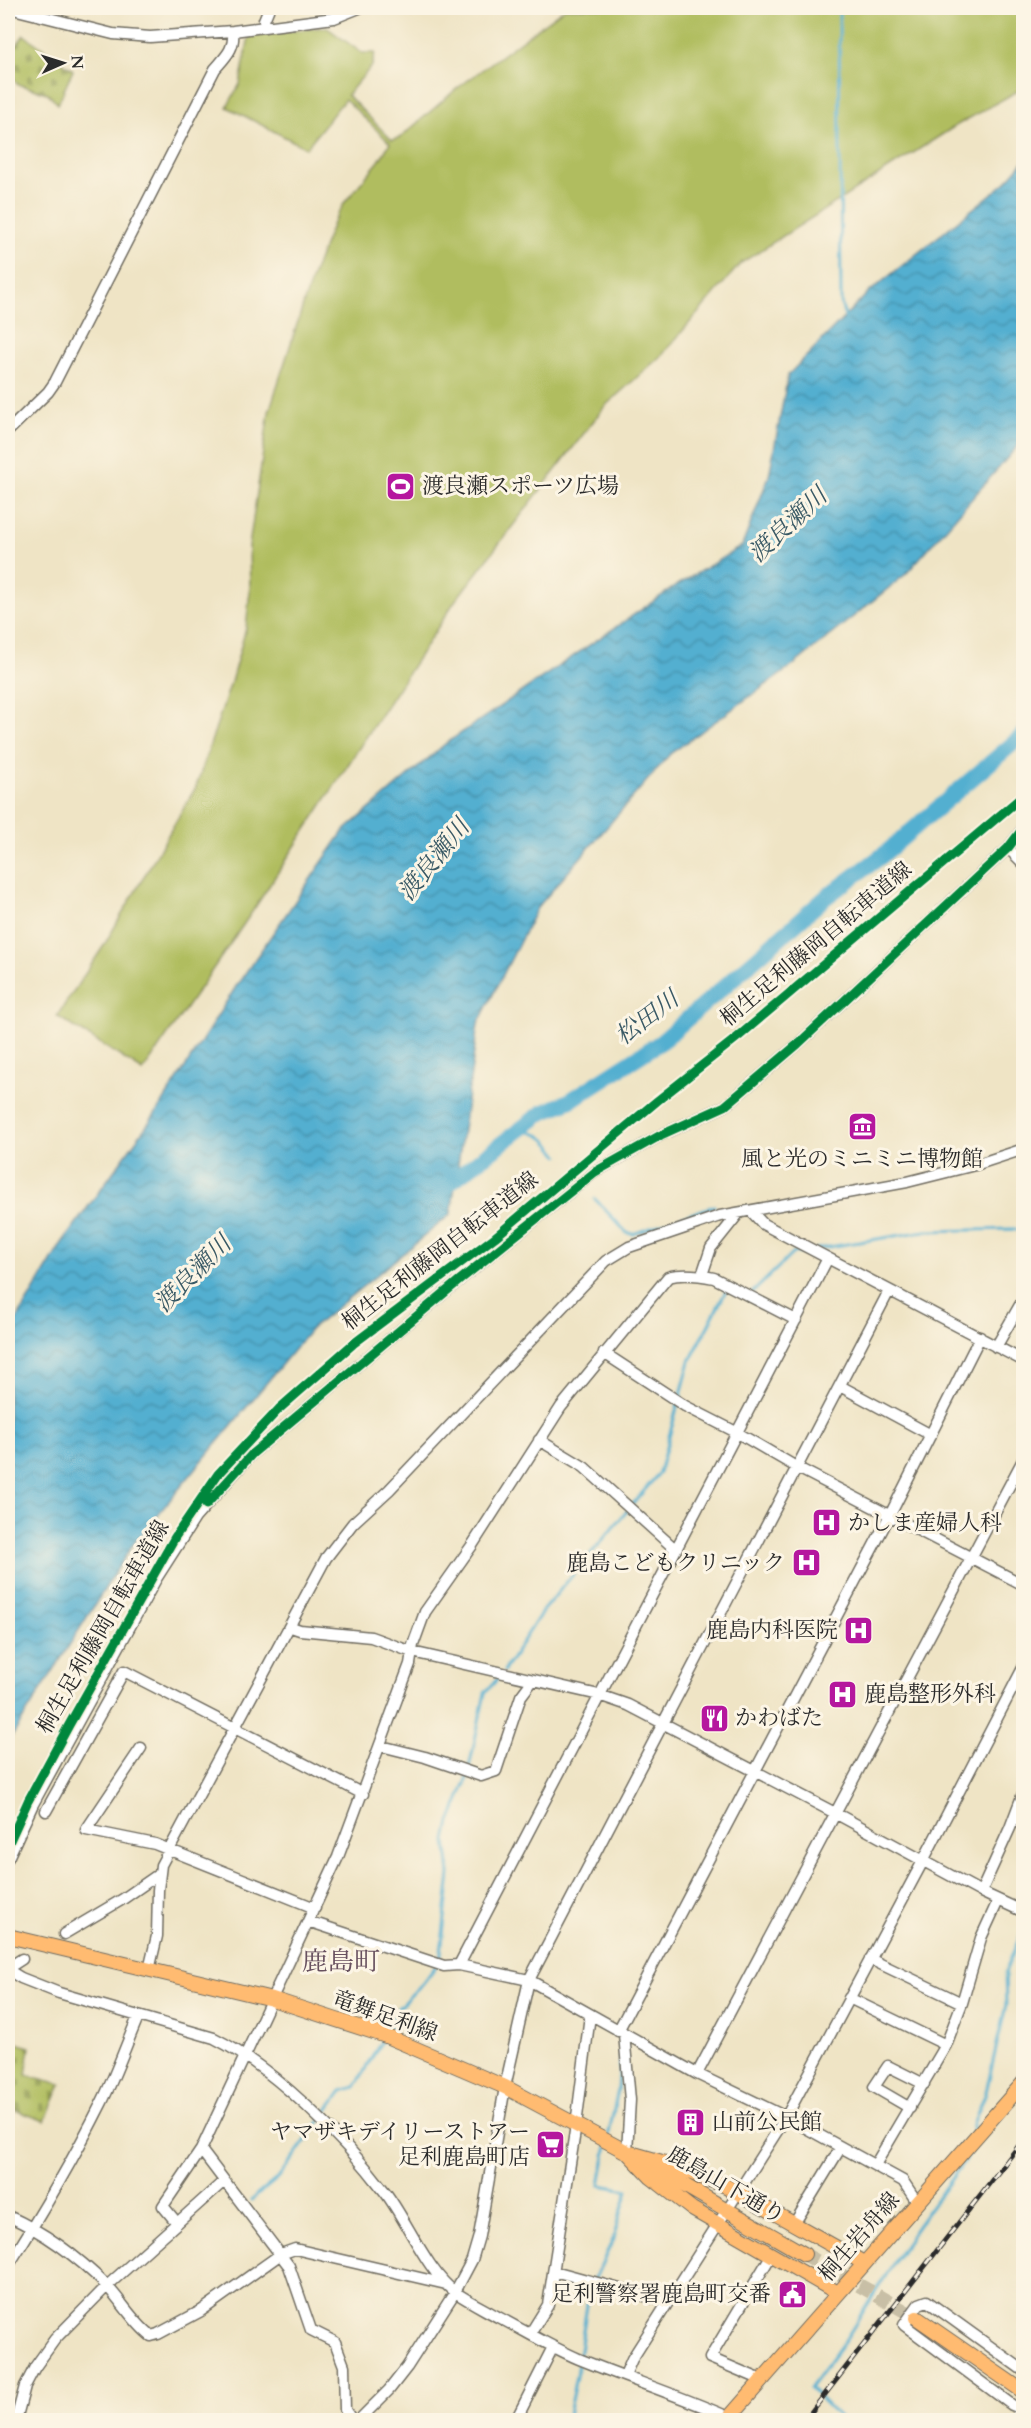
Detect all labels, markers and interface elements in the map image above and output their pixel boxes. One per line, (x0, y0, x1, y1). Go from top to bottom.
north arrow (33, 33, 93, 93)
text: N (66, 55, 88, 70)
sports icon: 渡良瀬スポーツ広場 (385, 470, 417, 502)
place label: 渡良瀬スポーツ広場 (422, 471, 619, 501)
water label: 渡良瀬川 (742, 478, 837, 570)
water label: 渡良瀬川 (391, 810, 479, 908)
street label: 桐生足利藤岡自転車道線 (714, 855, 918, 1033)
water label: 松田川 (608, 981, 688, 1053)
museum icon: 風と光のミニミニ博物館 (846, 1111, 878, 1143)
place label: 風と光のミニミニ博物館 (741, 1144, 983, 1174)
street label: 桐生足利藤岡自転車道線 (335, 1165, 545, 1337)
water label: 渡良瀬川 (147, 1226, 241, 1320)
hospital icon: かしま産婦人科 (811, 1507, 843, 1539)
place label: かしま産婦人科 (848, 1508, 1002, 1538)
street label: 桐生足利藤岡自転車道線 (30, 1515, 176, 1739)
hospital icon: 鹿島こどもクリニック (790, 1547, 822, 1579)
place label: 鹿島こどもクリニック (566, 1548, 785, 1578)
hospital icon: 鹿島内科医院 (843, 1614, 875, 1646)
place label: 鹿島内科医院 (706, 1615, 838, 1645)
hospital icon: 鹿島整形外科 (827, 1678, 859, 1710)
place label: 鹿島整形外科 (864, 1679, 996, 1709)
restaurant icon: かわばた (698, 1702, 730, 1734)
place label: かわばた (735, 1703, 823, 1733)
district label: 鹿島町 (302, 1944, 380, 1979)
street label: 竜舞足利線 (328, 1983, 442, 2049)
building icon: 山前公民館 (675, 2106, 707, 2138)
place label: 山前公民館 (712, 2107, 822, 2137)
place label: ヤマザキデイリーストアー 足利鹿島町店 (270, 2117, 530, 2172)
supermarket icon: ヤマザキデイリーストアー 足利鹿島町店 (535, 2129, 567, 2161)
street label: 鹿島山下通り (661, 2139, 791, 2231)
street label: 桐生岩舟線 (812, 2186, 906, 2288)
public building icon: 足利警察署鹿島町交番 (776, 2278, 808, 2310)
place label: 足利警察署鹿島町交番 (551, 2279, 771, 2309)

